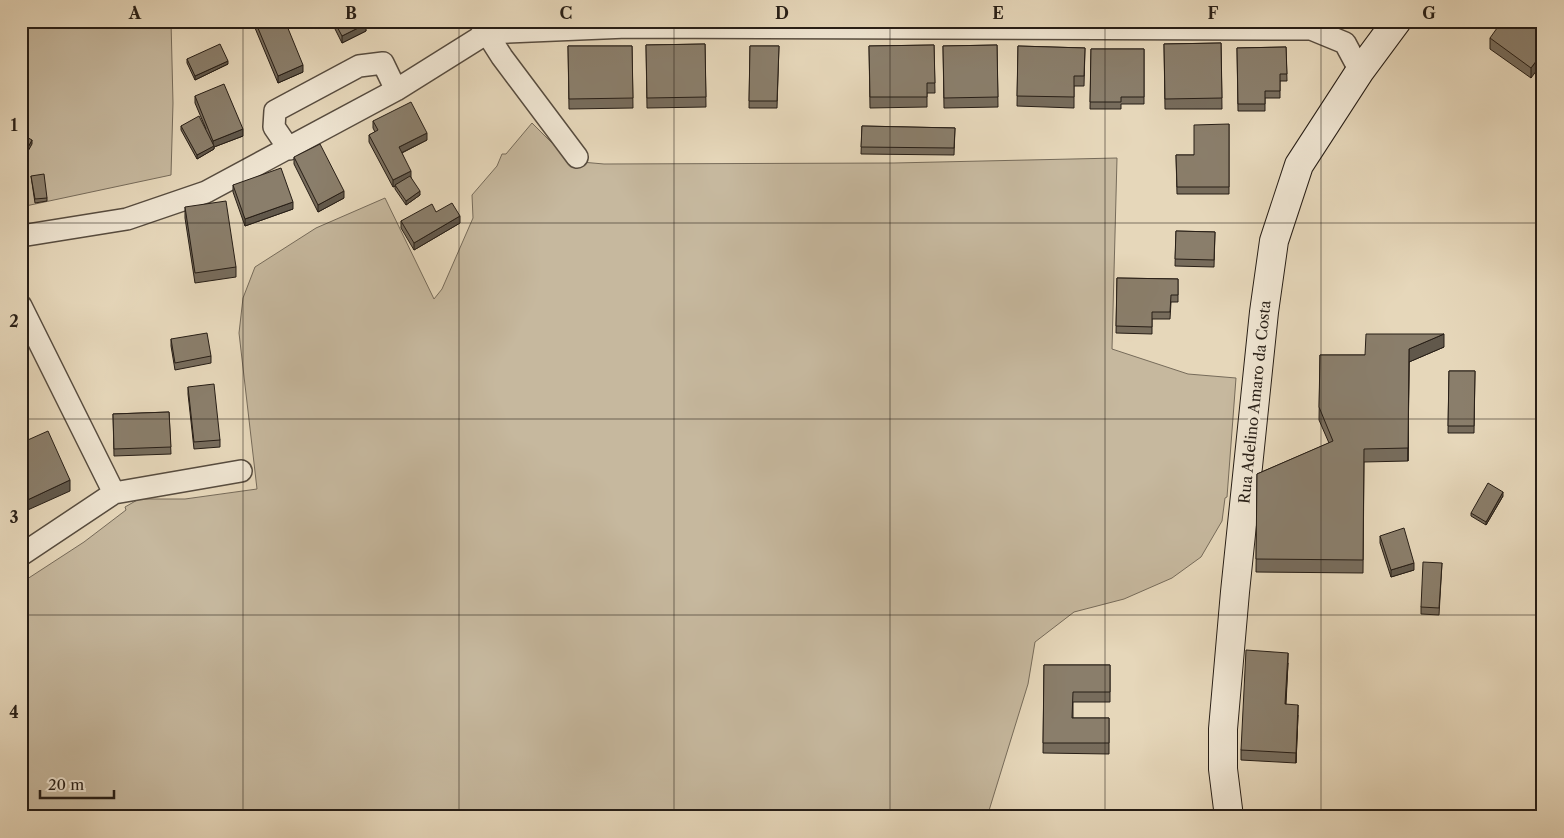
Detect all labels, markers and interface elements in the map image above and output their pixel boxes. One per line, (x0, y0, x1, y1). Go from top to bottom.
text: A (128, 3, 142, 23)
text: B (345, 3, 357, 23)
text: C (560, 3, 572, 23)
text: D (775, 3, 789, 23)
text: E (992, 3, 1004, 23)
text: F (1208, 3, 1219, 23)
text: G (1422, 3, 1436, 23)
text: 1 (10, 115, 18, 135)
street label: Rua Adelino Amaro da Costa (1234, 299, 1275, 505)
text: 2 (9, 311, 19, 331)
text: 3 (9, 507, 19, 527)
text: 4 (9, 702, 19, 722)
scale bar (40, 768, 114, 800)
text: 20 m (48, 775, 84, 794)

